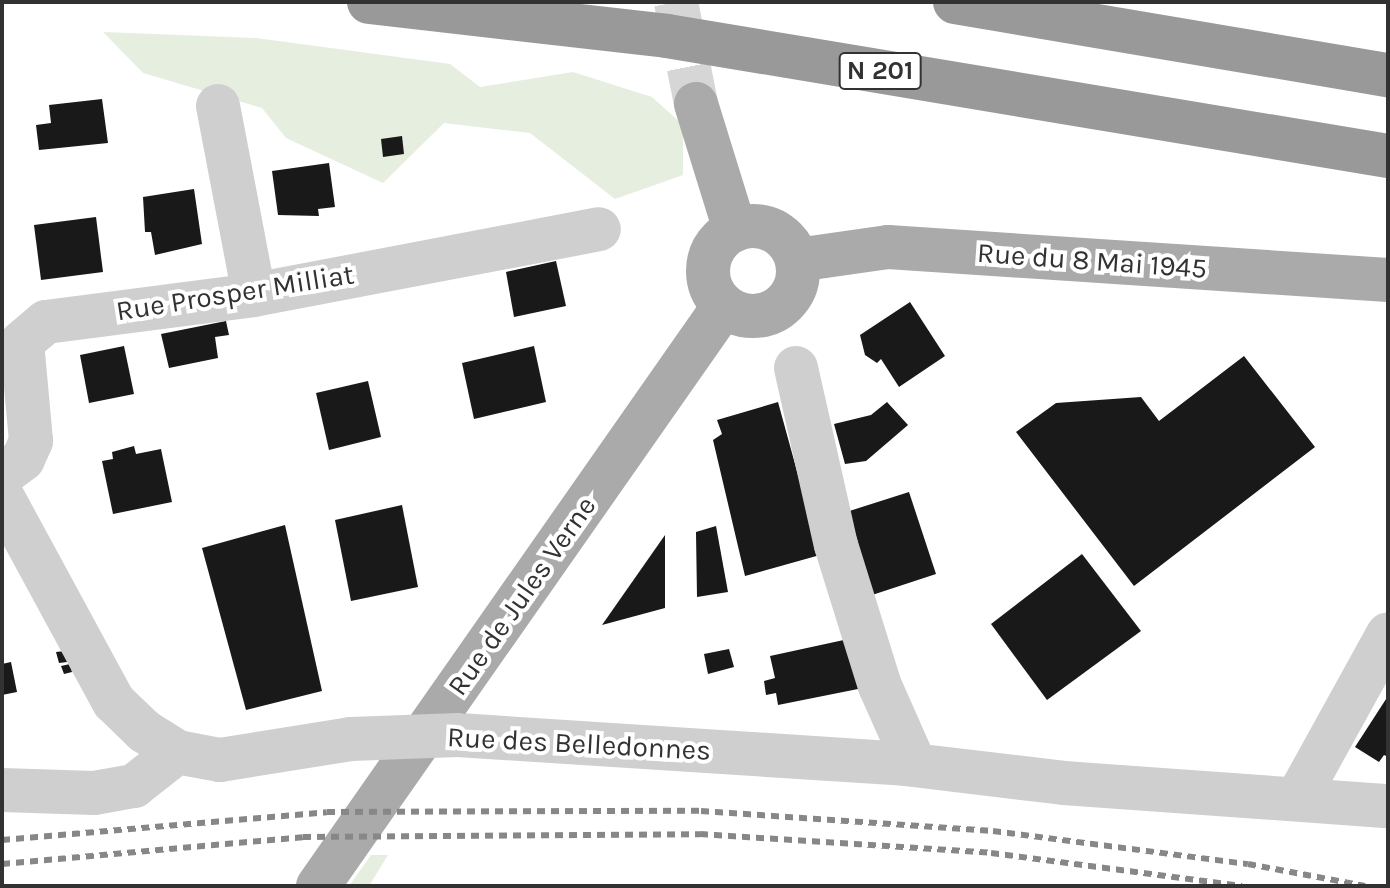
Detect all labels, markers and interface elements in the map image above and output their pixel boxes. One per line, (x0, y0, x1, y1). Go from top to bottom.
road number: N 201 (838, 49, 922, 93)
street label: Rue du 8 Mai 1945 (976, 236, 1208, 286)
street label: Rue Prosper Milliat (114, 258, 356, 328)
street label: Rue de Jules Verne (441, 490, 603, 702)
street label: Rue des Belledonnes (446, 720, 712, 768)

